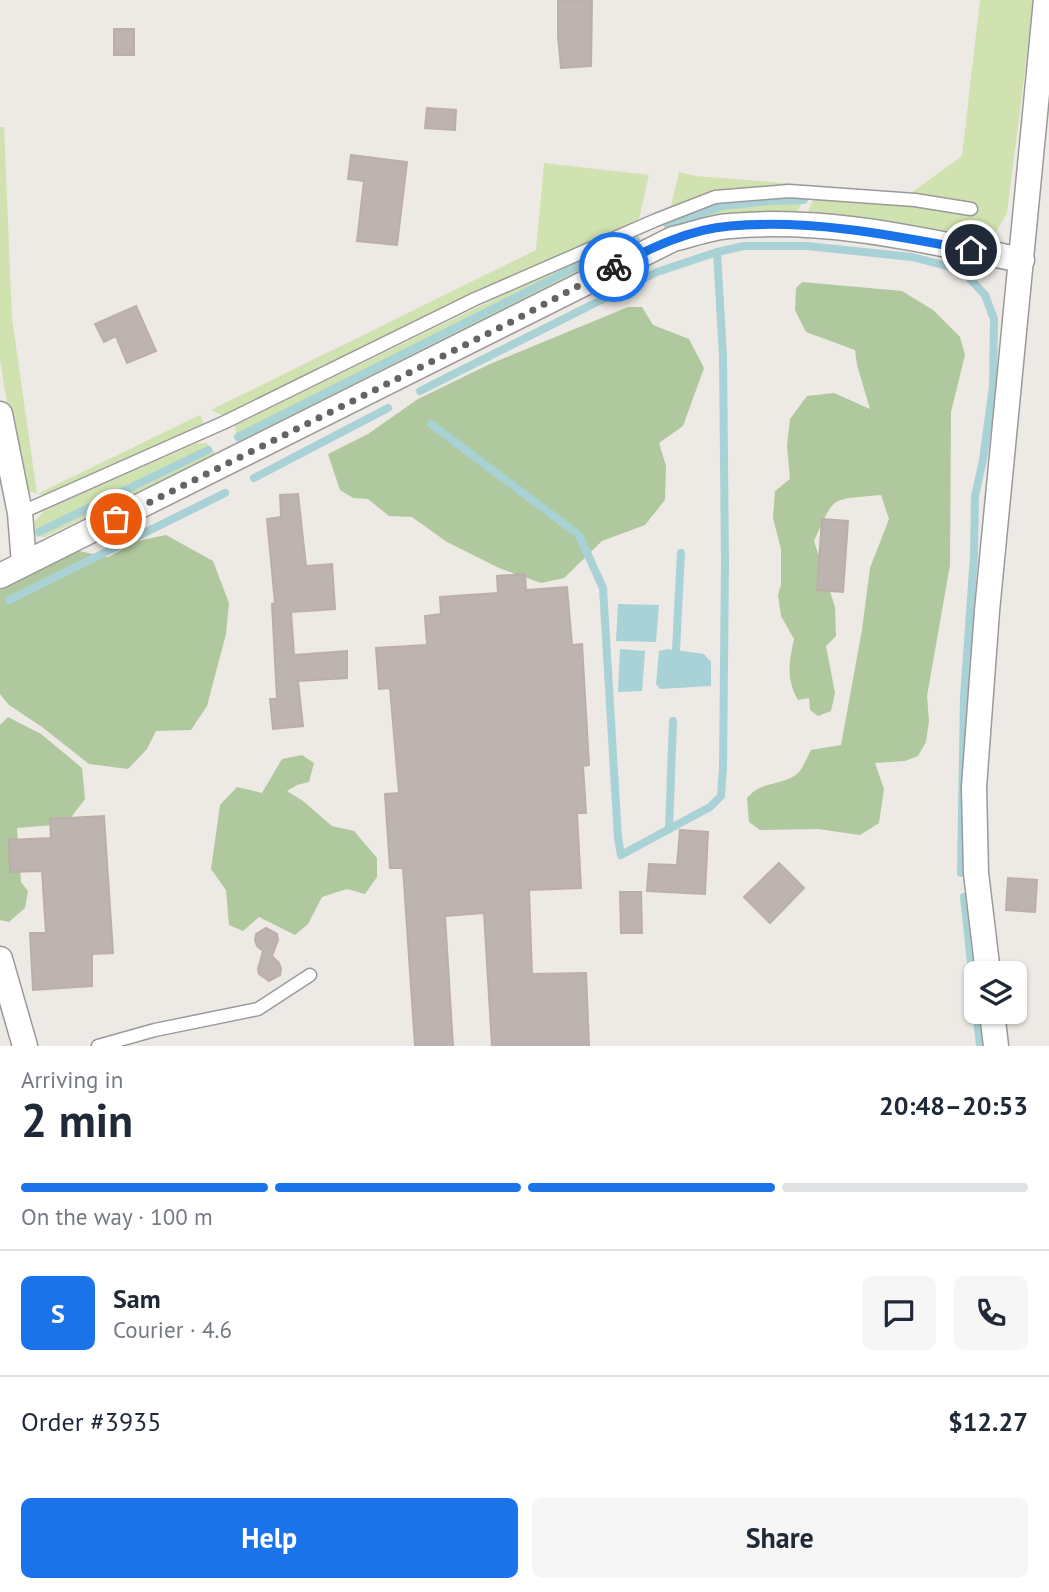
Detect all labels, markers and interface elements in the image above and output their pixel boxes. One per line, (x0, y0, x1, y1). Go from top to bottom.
pin (941, 220, 1001, 280)
icon: home (952, 231, 990, 269)
courier (579, 232, 649, 302)
icon: bike (595, 248, 633, 286)
pin (86, 489, 146, 549)
icon: bag (97, 500, 135, 538)
map controls (964, 961, 1027, 1024)
button: layers (964, 961, 1027, 1024)
text: Arriving in (21, 1065, 123, 1094)
text: 20:48–20:53 (879, 1089, 1028, 1122)
text: 2 min (21, 1090, 133, 1150)
text: On the way · 100 m (21, 1202, 213, 1231)
button: chat (862, 1276, 936, 1350)
button: phone (954, 1276, 1028, 1350)
text: Sam (113, 1282, 161, 1315)
text: S (51, 1297, 65, 1330)
text: Courier · 4.6 (113, 1315, 232, 1344)
text: Order #3935 (21, 1405, 161, 1438)
text: $12.27 (948, 1405, 1028, 1438)
button: Help (21, 1498, 518, 1578)
button: Share (532, 1498, 1028, 1578)

